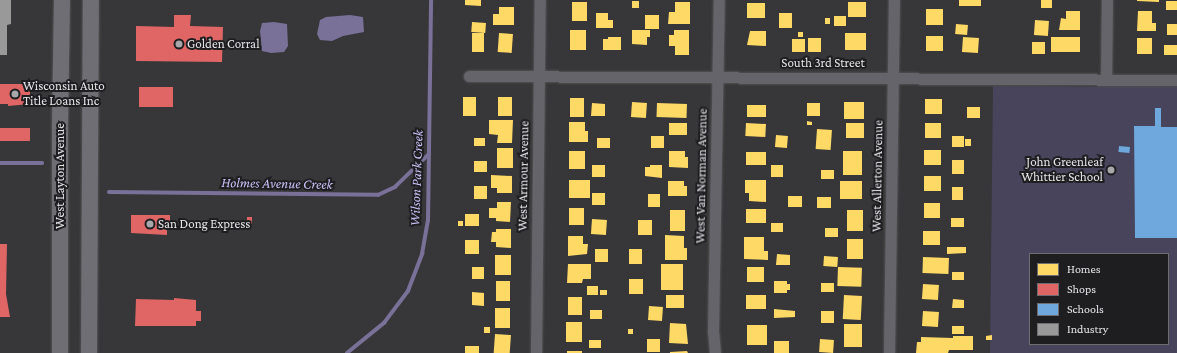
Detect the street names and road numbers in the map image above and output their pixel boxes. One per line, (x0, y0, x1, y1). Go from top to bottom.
street label: South 3rd Street (781, 55, 865, 71)
street label: West Van Norman Avenue (693, 108, 711, 244)
street label: West Allerton Avenue (869, 120, 887, 232)
street label: West Armour Avenue (515, 121, 533, 231)
street label: West Layton Avenue (52, 123, 68, 229)

